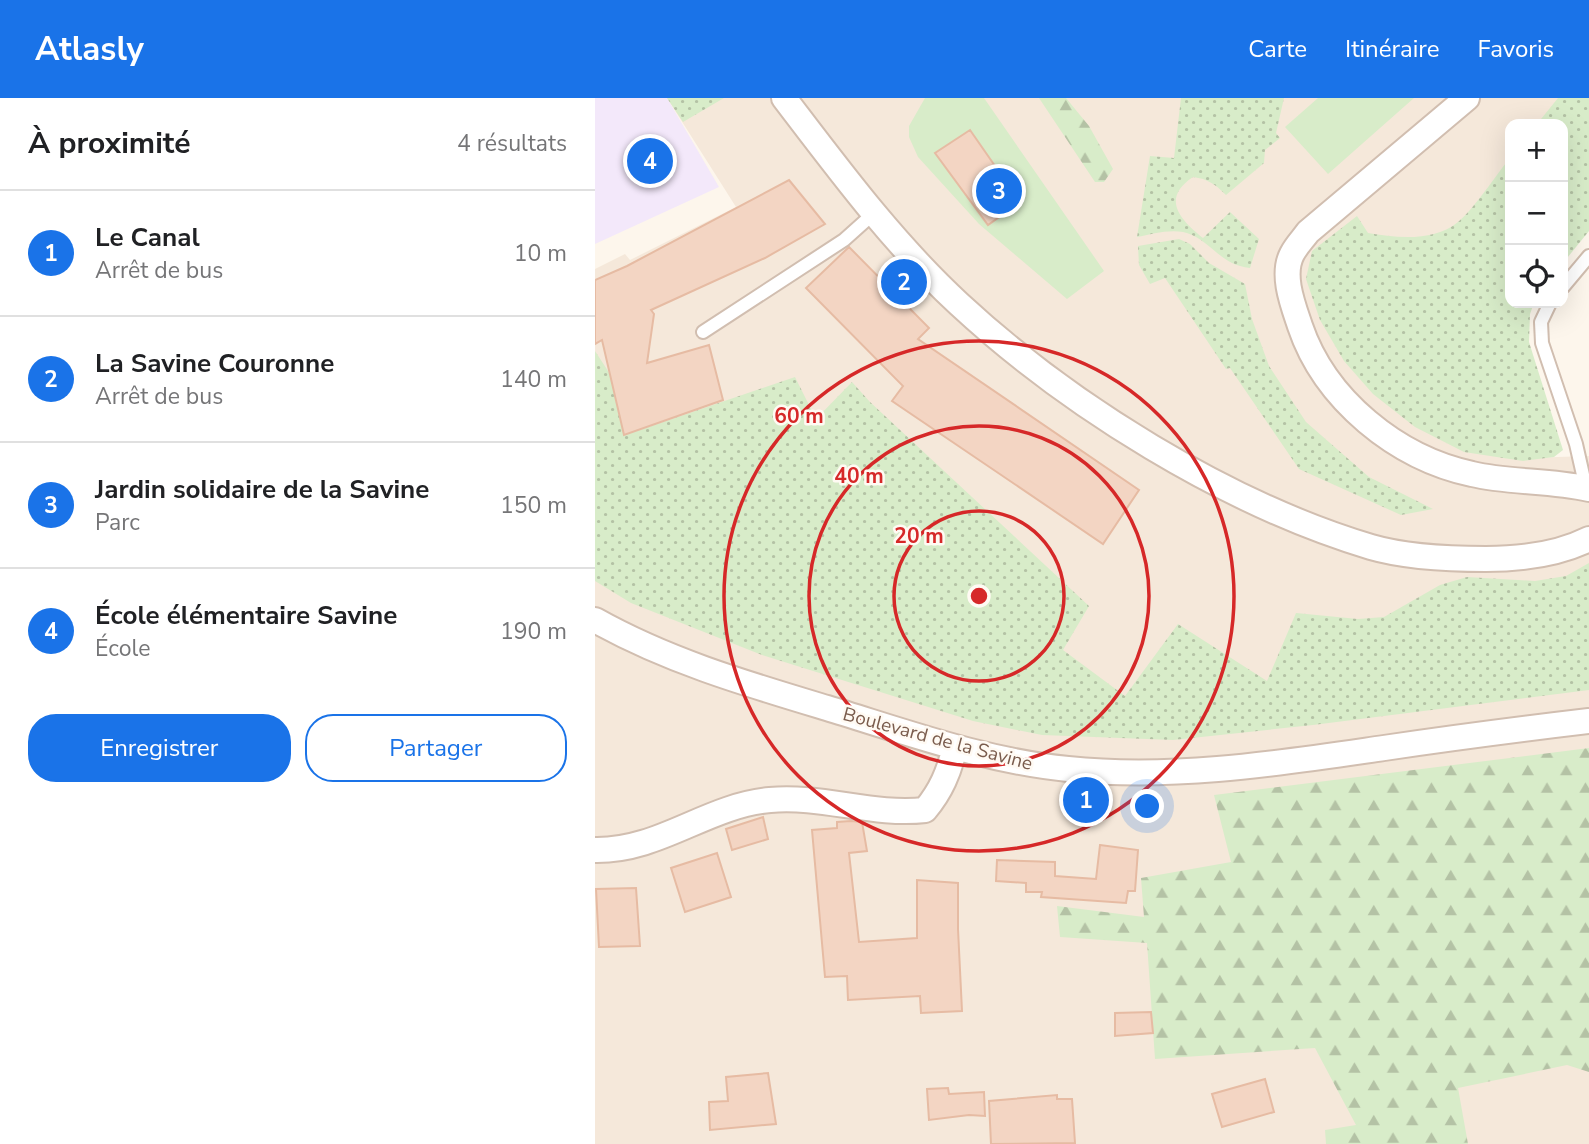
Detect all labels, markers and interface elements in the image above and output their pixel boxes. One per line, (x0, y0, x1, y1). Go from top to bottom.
text: Atlasly (35, 27, 144, 72)
text: Carte (1248, 33, 1307, 65)
text: Itinéraire (1345, 33, 1439, 65)
text: Favoris (1477, 33, 1554, 65)
map controls (1505, 119, 1568, 308)
button: + (1505, 119, 1568, 182)
text: À proximité (28, 123, 190, 164)
text: 4 résultats (457, 128, 567, 159)
pin: 4 (627, 135, 673, 187)
pin: 3 (976, 165, 1022, 217)
button: − (1505, 182, 1568, 245)
text: Le Canal (95, 220, 200, 255)
text: 1 (44, 238, 58, 269)
text: 10 m (514, 238, 567, 269)
button: locate (1505, 245, 1568, 308)
text: Arrêt de bus (95, 255, 223, 286)
pin: 2 (881, 256, 927, 308)
text: La Savine Couronne (95, 346, 334, 381)
text: 2 (44, 364, 58, 395)
text: 140 m (500, 364, 567, 395)
text: Arrêt de bus (95, 381, 223, 412)
text: 60 m (774, 402, 824, 430)
text: 40 m (834, 462, 884, 490)
text: Jardin solidaire de la Savine (95, 472, 429, 507)
text: 3 (44, 490, 58, 521)
text: 150 m (500, 490, 567, 521)
text: Parc (95, 507, 140, 538)
text: 20 m (894, 522, 944, 550)
centre of rings (967, 584, 991, 608)
text: École élémentaire Savine (95, 598, 397, 633)
text: 4 (44, 616, 58, 647)
text: 190 m (500, 616, 567, 647)
text: École (95, 633, 150, 664)
street label: Boulevard de la Savine (840, 701, 1035, 777)
button: Enregistrer (28, 714, 291, 782)
button: Partager (305, 714, 567, 782)
pin: 1 (1063, 774, 1109, 826)
your location (1130, 789, 1164, 823)

